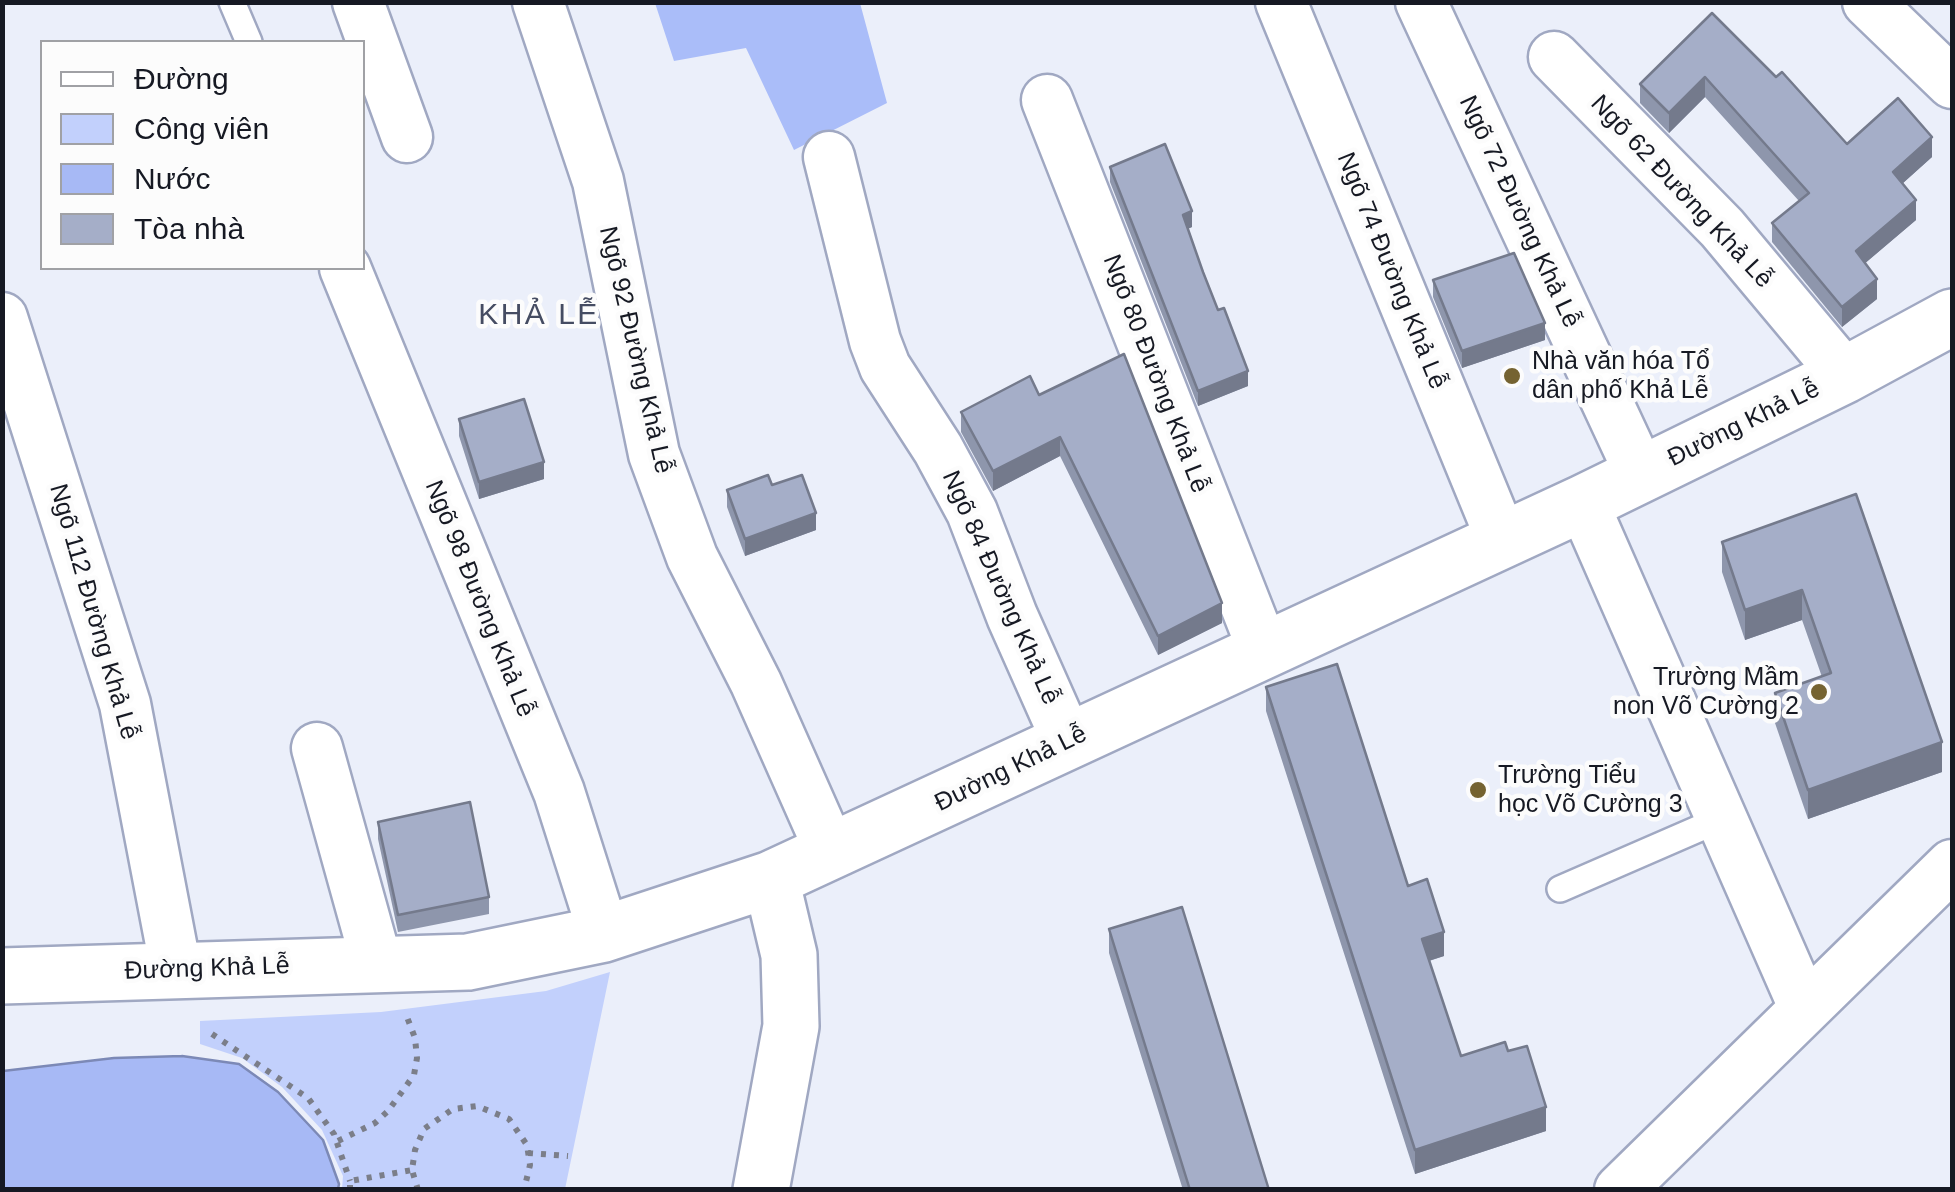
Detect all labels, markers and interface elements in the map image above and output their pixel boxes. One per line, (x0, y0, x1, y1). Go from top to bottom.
legend (40, 40, 365, 270)
text: Đường (134, 62, 229, 95)
street label: Ngõ 62 Đường Khả Lễ (1584, 89, 1778, 295)
street label: Ngõ 72 Đường Khả Lễ (1452, 91, 1586, 333)
text: Công viên (134, 112, 269, 145)
street label: Ngõ 74 Đường Khả Lễ (1330, 148, 1452, 394)
text: Nước (134, 162, 210, 195)
text: Tòa nhà (134, 212, 244, 245)
street label: Ngõ 92 Đường Khả Lễ (592, 223, 678, 477)
street label: Ngõ 80 Đường Khả Lễ (1096, 251, 1214, 497)
district label: KHẢ LỄ (478, 298, 600, 334)
place label: Nhà văn hóa Tổ dân phố Khả Lễ (1532, 347, 1710, 406)
marker: Nhà văn hóa Tổ dân phố Khả Lễ (1501, 365, 1523, 387)
street label: Đường Khả Lễ (1663, 374, 1825, 474)
street label: Ngõ 84 Đường Khả Lễ (935, 466, 1065, 710)
street label: Ngõ 98 Đường Khả Lễ (418, 476, 540, 722)
street label: Ngõ 112 Đường Khả Lễ (42, 481, 144, 743)
place label: Trường Mầm non Võ Cường 2 (1613, 663, 1799, 722)
marker: Trường Mầm non Võ Cường 2 (1808, 681, 1830, 703)
street label: Đường Khả Lễ (930, 719, 1092, 819)
place label: Trường Tiểu học Võ Cường 3 (1498, 761, 1683, 820)
marker: Trường Tiểu học Võ Cường 3 (1467, 779, 1489, 801)
street label: Đường Khả Lễ (124, 951, 290, 987)

